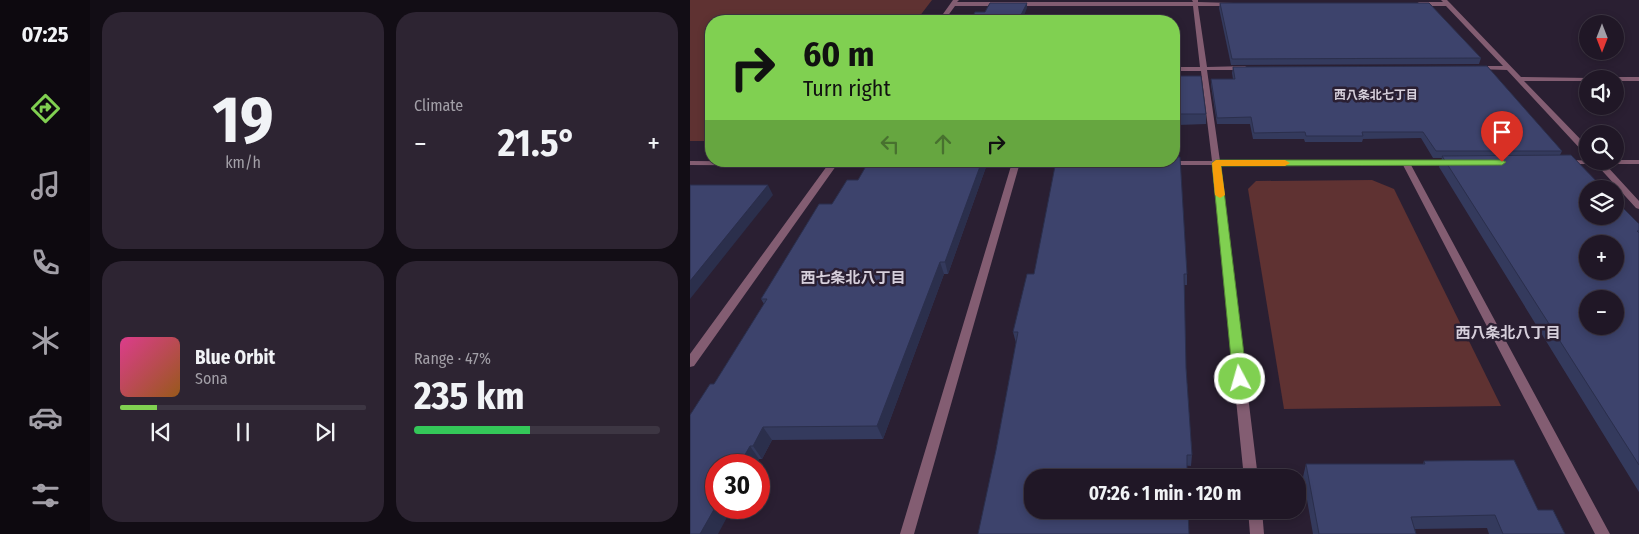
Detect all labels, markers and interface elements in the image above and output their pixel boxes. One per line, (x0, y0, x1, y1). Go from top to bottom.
north arrow (1579, 15, 1624, 60)
map controls (1579, 15, 1624, 335)
text: 07:25 (21, 21, 69, 48)
text: 60 m (803, 33, 874, 75)
icon: right (720, 35, 785, 100)
button: sound (1579, 70, 1624, 115)
text: Turn right (803, 75, 891, 102)
text: 19 (212, 81, 274, 159)
district label: 西八条北七丁目 (1334, 88, 1418, 102)
icon: directions (28, 91, 63, 126)
text: Climate (414, 96, 463, 115)
pin (1481, 111, 1523, 162)
icon: arrive (1488, 118, 1516, 146)
text: 21.5° (498, 120, 576, 166)
button: search (1579, 125, 1624, 170)
text: − (414, 127, 427, 160)
text: + (647, 127, 660, 160)
icon: left (876, 130, 904, 158)
icon: ahead (929, 130, 957, 158)
icon: right (982, 130, 1010, 158)
text: km/h (225, 153, 261, 172)
icon: music (28, 168, 63, 203)
button: layers (1579, 180, 1624, 225)
button: + (1579, 235, 1624, 280)
icon: phone (28, 245, 63, 280)
district label: 西七条北八丁目 (800, 269, 906, 287)
button: − (1579, 290, 1624, 335)
icon: climate (28, 323, 63, 358)
district label: 西八条北八丁目 (1455, 324, 1561, 342)
text: Blue Orbit (195, 346, 275, 369)
text: Range · 47% (414, 349, 491, 368)
position arrow (1213, 352, 1265, 404)
text: Sona (195, 369, 228, 388)
text: 235 km (414, 373, 524, 419)
icon: car (28, 400, 63, 435)
icon: previous (147, 418, 175, 446)
icon: pause (229, 418, 257, 446)
icon: next (311, 418, 339, 446)
speed limit sign: 30 (705, 454, 770, 519)
icon: filters (28, 478, 63, 513)
text: 07:26 · 1 min · 120 m (1089, 482, 1241, 505)

